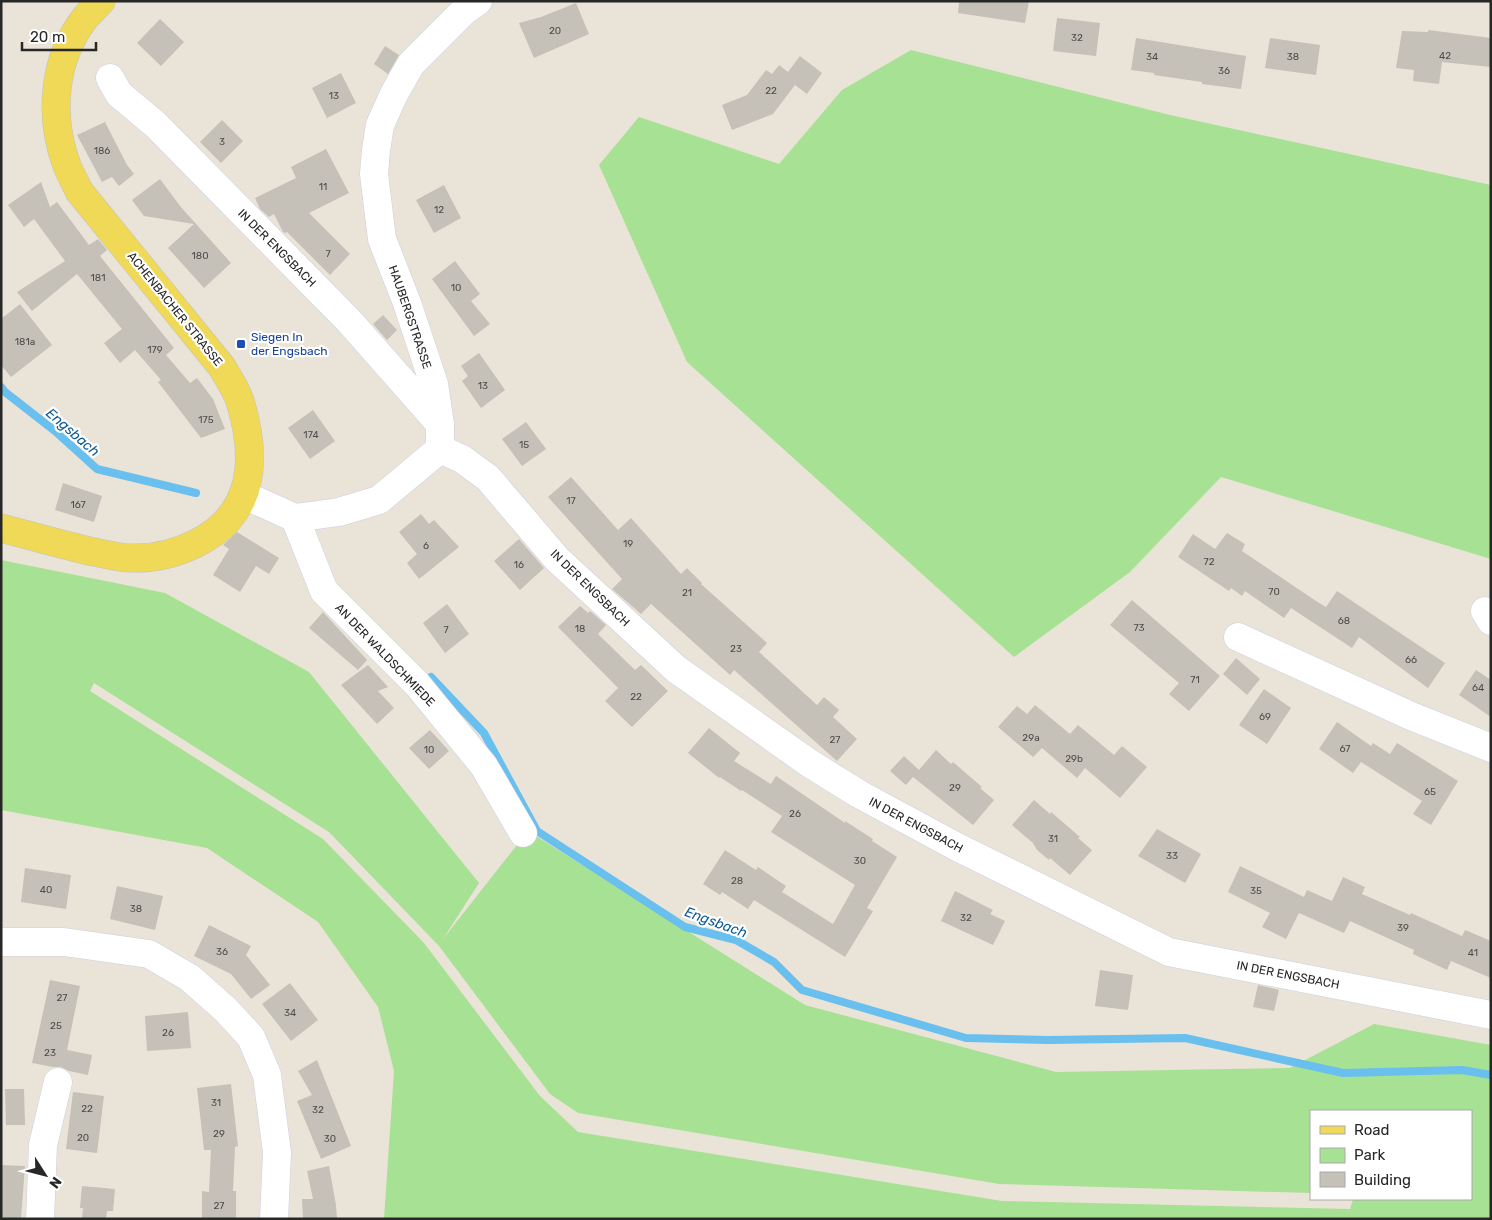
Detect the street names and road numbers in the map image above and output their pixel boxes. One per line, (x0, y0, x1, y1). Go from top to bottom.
street label: IN DER ENGSBACH (235, 206, 319, 290)
street label: ACHENBACHER STRASSE (125, 249, 225, 369)
street label: HAUBERGSTRASSE (386, 263, 434, 371)
street label: IN DER ENGSBACH (548, 547, 632, 629)
street label: AN DER WALDSCHMIEDE (332, 601, 438, 709)
street label: IN DER ENGSBACH (867, 794, 965, 856)
street label: IN DER ENGSBACH (1235, 958, 1341, 992)

